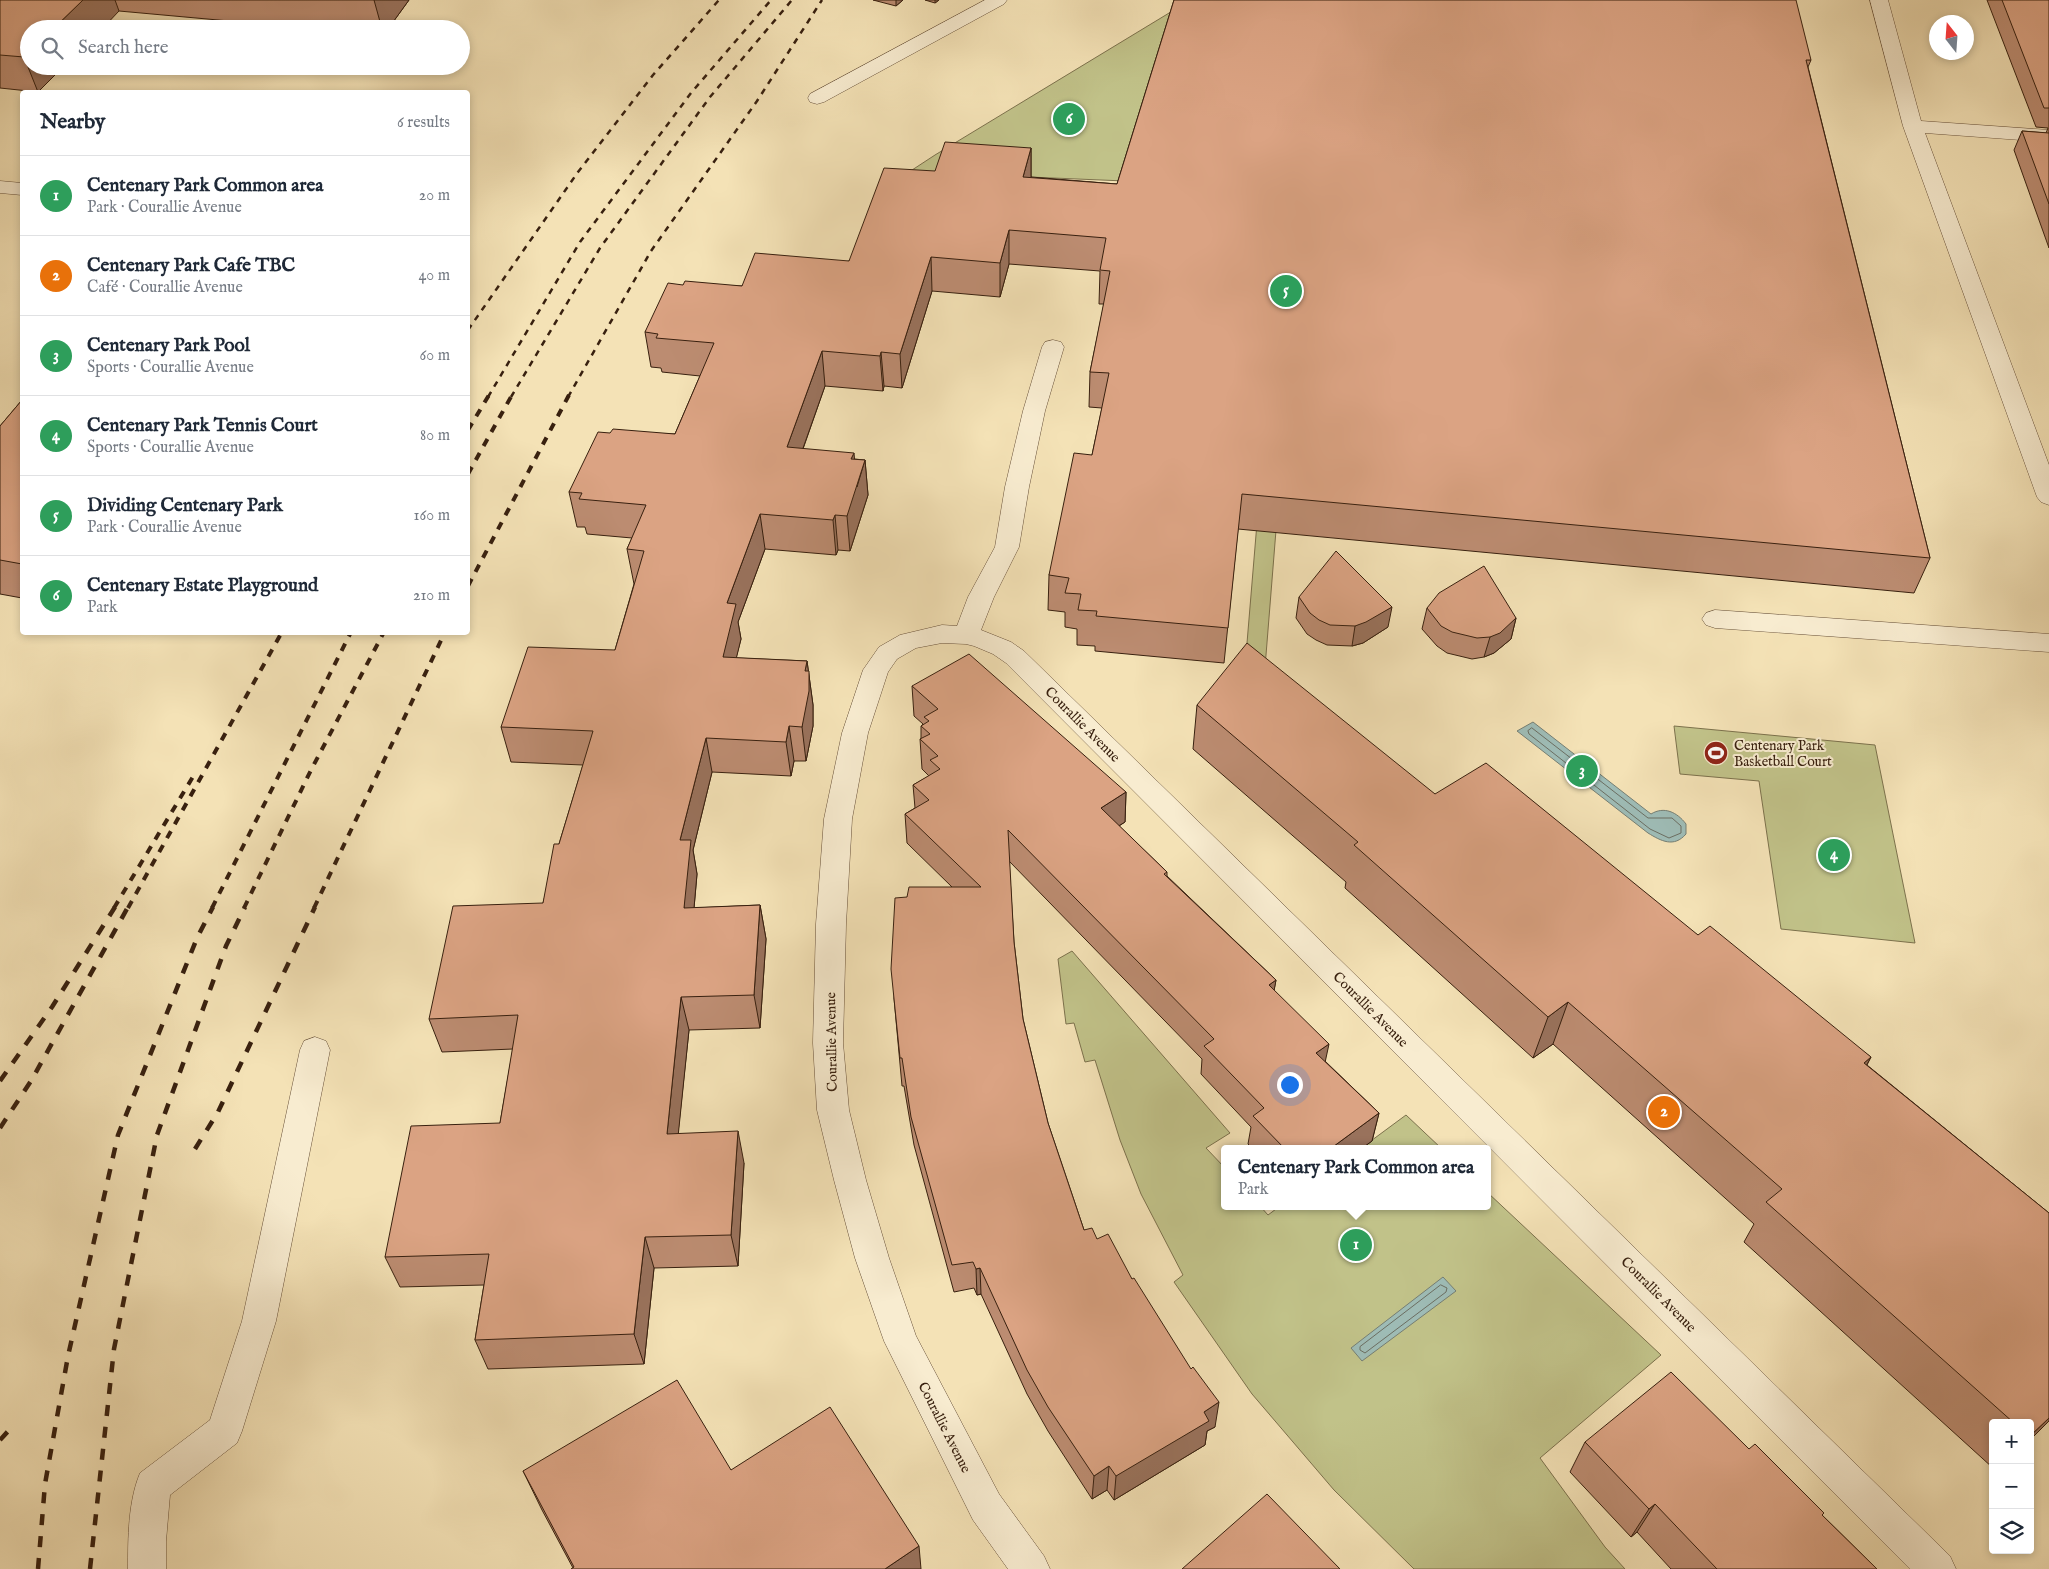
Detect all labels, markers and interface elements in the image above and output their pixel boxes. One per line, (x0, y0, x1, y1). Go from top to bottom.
north arrow (1929, 15, 1974, 60)
search box (20, 20, 470, 75)
icon: search (38, 34, 66, 62)
text: Search here (78, 36, 169, 60)
pin: 6 (1053, 100, 1085, 138)
text: Nearby (40, 109, 105, 136)
text: 6 results (397, 113, 450, 133)
text: Centenary Park Common area (87, 174, 323, 198)
text: 1 (53, 186, 59, 206)
text: 20 m (419, 186, 450, 206)
text: Park · Courallie Avenue (87, 198, 242, 218)
text: Centenary Park Cafe TBC (87, 254, 295, 278)
text: 2 (52, 266, 60, 286)
text: 40 m (418, 266, 450, 286)
pin: 5 (1270, 272, 1302, 310)
text: Café · Courallie Avenue (87, 278, 243, 298)
text: Centenary Park Pool (87, 334, 250, 358)
text: 3 (53, 346, 59, 366)
text: 60 m (420, 346, 450, 366)
text: Sports · Courallie Avenue (87, 358, 254, 378)
text: Centenary Park Tennis Court (87, 414, 318, 438)
text: 4 (52, 426, 60, 446)
text: 80 m (420, 426, 450, 446)
text: Sports · Courallie Avenue (87, 438, 254, 458)
text: Dividing Centenary Park (87, 494, 283, 518)
text: 5 (53, 506, 59, 526)
text: 160 m (414, 506, 450, 526)
text: Park · Courallie Avenue (87, 518, 242, 538)
text: Centenary Estate Playground (87, 574, 318, 598)
text: 6 (53, 586, 59, 606)
text: 210 m (413, 586, 450, 606)
text: Park (87, 598, 117, 618)
street label: Courallie Avenue (1041, 683, 1124, 767)
place label: Centenary Park Basketball Court (1734, 737, 1832, 771)
sports icon: Centenary Park Basketball Court (1703, 740, 1729, 766)
pin: 3 (1566, 752, 1598, 790)
pin: 4 (1818, 836, 1850, 874)
street label: Courallie Avenue (1329, 968, 1412, 1052)
street label: Courallie Avenue (822, 991, 842, 1092)
your location (1277, 1072, 1303, 1098)
pin: 2 (1648, 1093, 1680, 1131)
popup (1221, 1145, 1491, 1210)
text: Centenary Park Common area (1238, 1156, 1474, 1180)
text: Park (1238, 1180, 1268, 1200)
pin: 1 (1340, 1226, 1372, 1264)
street label: Courallie Avenue (1617, 1253, 1700, 1337)
street label: Courallie Avenue (913, 1379, 975, 1476)
map controls (1989, 1419, 2034, 1554)
button: + (1989, 1419, 2034, 1464)
button: − (1989, 1464, 2034, 1509)
button: layers (1989, 1509, 2034, 1554)

